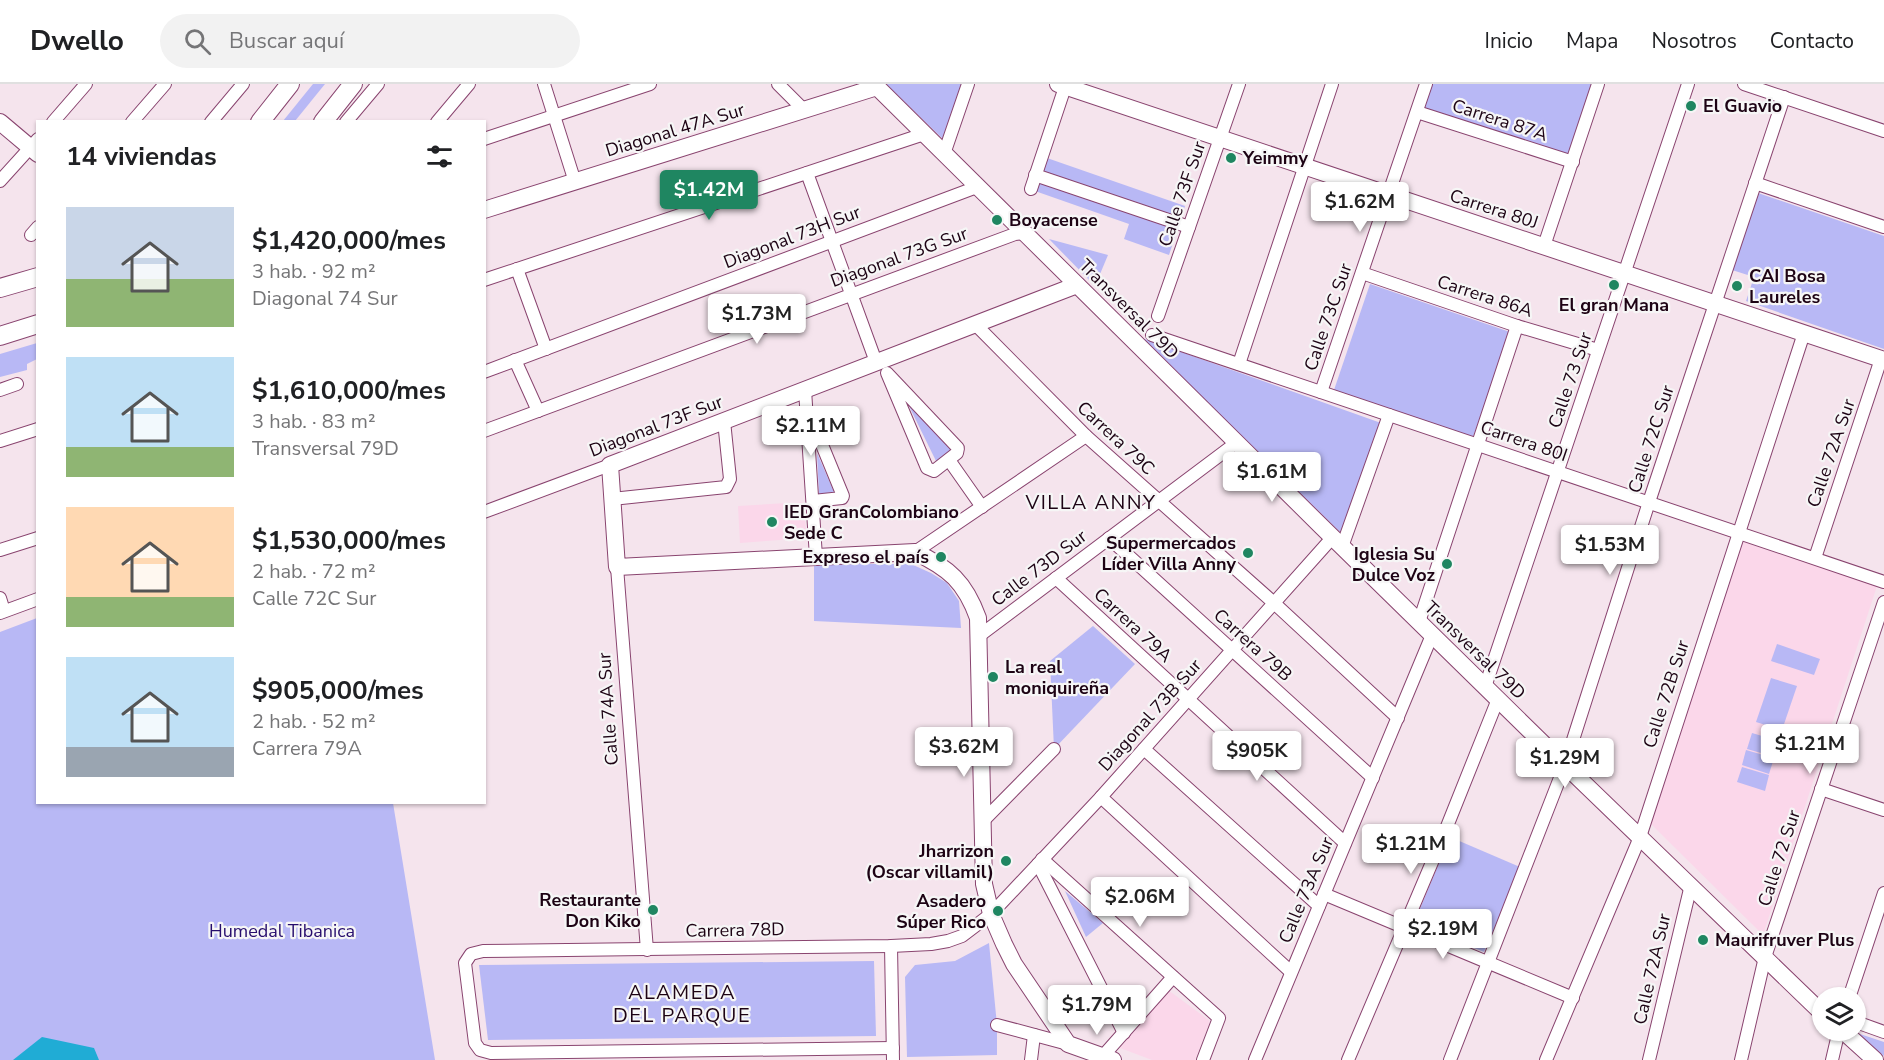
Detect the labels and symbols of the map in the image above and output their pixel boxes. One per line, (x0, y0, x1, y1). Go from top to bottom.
street label: Carrera 87A (1449, 93, 1551, 147)
place label: El Guavio (1703, 94, 1782, 118)
street label: Diagonal 47A Sur (602, 97, 748, 163)
marker: El Guavio (1684, 99, 1698, 113)
street label: Calle 73F Sur (1153, 138, 1211, 250)
place label: Yeimmy (1242, 146, 1308, 170)
marker: Yeimmy (1224, 151, 1238, 165)
pin: $1.42M (660, 170, 758, 221)
pin: $1.62M (1311, 182, 1409, 233)
street label: Carrera 80J (1447, 183, 1541, 235)
street label: Diagonal 73H Sur (720, 200, 864, 274)
place label: Boyacense (1009, 208, 1098, 232)
marker: Boyacense (990, 213, 1004, 227)
street label: Diagonal 73G Sur (827, 221, 971, 293)
street label: Transversal 79D (1074, 254, 1184, 364)
street label: Calle 73C Sur (1298, 260, 1358, 374)
place label: CAI Bosa Laureles (1749, 264, 1826, 309)
street label: Carrera 86A (1434, 269, 1536, 323)
marker: El gran Mana (1607, 278, 1621, 292)
marker: CAI Bosa Laureles (1730, 279, 1744, 293)
place label: El gran Mana (1559, 293, 1669, 317)
pin: $1.73M (708, 294, 806, 345)
street label: Calle 73 Sur (1542, 328, 1598, 431)
street label: Calle 72C Sur (1622, 381, 1680, 496)
street label: Diagonal 73F Sur (586, 389, 727, 462)
street label: Calle 72A Sur (1801, 395, 1861, 510)
street label: Carrera 79C (1072, 396, 1160, 480)
pin: $2.11M (762, 406, 860, 457)
street label: Carrera 80I (1477, 415, 1571, 467)
pin: $1.61M (1223, 452, 1321, 503)
district label: VILLA ANNY (1024, 489, 1157, 516)
place label: IED GranColombiano Sede C (784, 500, 959, 545)
marker: IED GranColombiano Sede C (765, 515, 779, 529)
street label: Calle 73D Sur (987, 524, 1092, 612)
pin: $1.53M (1561, 525, 1659, 576)
place label: Supermercados Líder Villa Anny (1101, 531, 1237, 576)
place label: Iglesia Su Dulce Voz (1352, 542, 1435, 587)
place label: Expreso el país (803, 545, 929, 569)
marker: Supermercados Líder Villa Anny (1241, 546, 1255, 560)
marker: Expreso el país (934, 550, 948, 564)
marker: Iglesia Su Dulce Voz (1440, 557, 1454, 571)
street label: Carrera 79A (1089, 582, 1177, 668)
street label: Transversal 79D (1419, 595, 1531, 705)
street label: Carrera 79B (1209, 603, 1297, 687)
street label: Calle 72B Sur (1637, 636, 1695, 751)
street label: Calle 74A Sur (592, 651, 624, 766)
street label: Diagonal 73B Sur (1093, 653, 1207, 776)
place label: La real moniquireña (1005, 655, 1109, 700)
marker: La real moniquireña (986, 670, 1000, 684)
pin: $1.21M (1761, 724, 1859, 775)
pin: $3.62M (915, 727, 1013, 778)
pin: $905K (1215, 731, 1299, 782)
pin: $1.29M (1516, 738, 1614, 789)
street label: Calle 72 Sur (1752, 806, 1806, 909)
pin: $1.21M (1362, 824, 1460, 875)
street label: Calle 73A Sur (1273, 833, 1339, 947)
place label: Jharrizon (Oscar villamil) (865, 839, 994, 884)
marker: Jharrizon (Oscar villamil) (999, 854, 1013, 868)
pin: $2.06M (1091, 877, 1189, 928)
place label: Restaurante Don Kiko (539, 888, 641, 933)
place label: Asadero Súper Rico (896, 889, 986, 934)
marker: Restaurante Don Kiko (646, 903, 660, 917)
marker: Asadero Súper Rico (991, 904, 1005, 918)
pin: $2.19M (1394, 909, 1492, 960)
street label: Calle 72A Sur (1628, 911, 1677, 1027)
street label: Carrera 78D (685, 917, 785, 943)
park label: Humedal Tibanica (209, 919, 355, 943)
place label: Maurifruver Plus (1715, 928, 1854, 952)
marker: Maurifruver Plus (1696, 933, 1710, 947)
district label: ALAMEDA DEL PARQUE (613, 979, 751, 1029)
pin: $1.79M (1048, 985, 1146, 1036)

